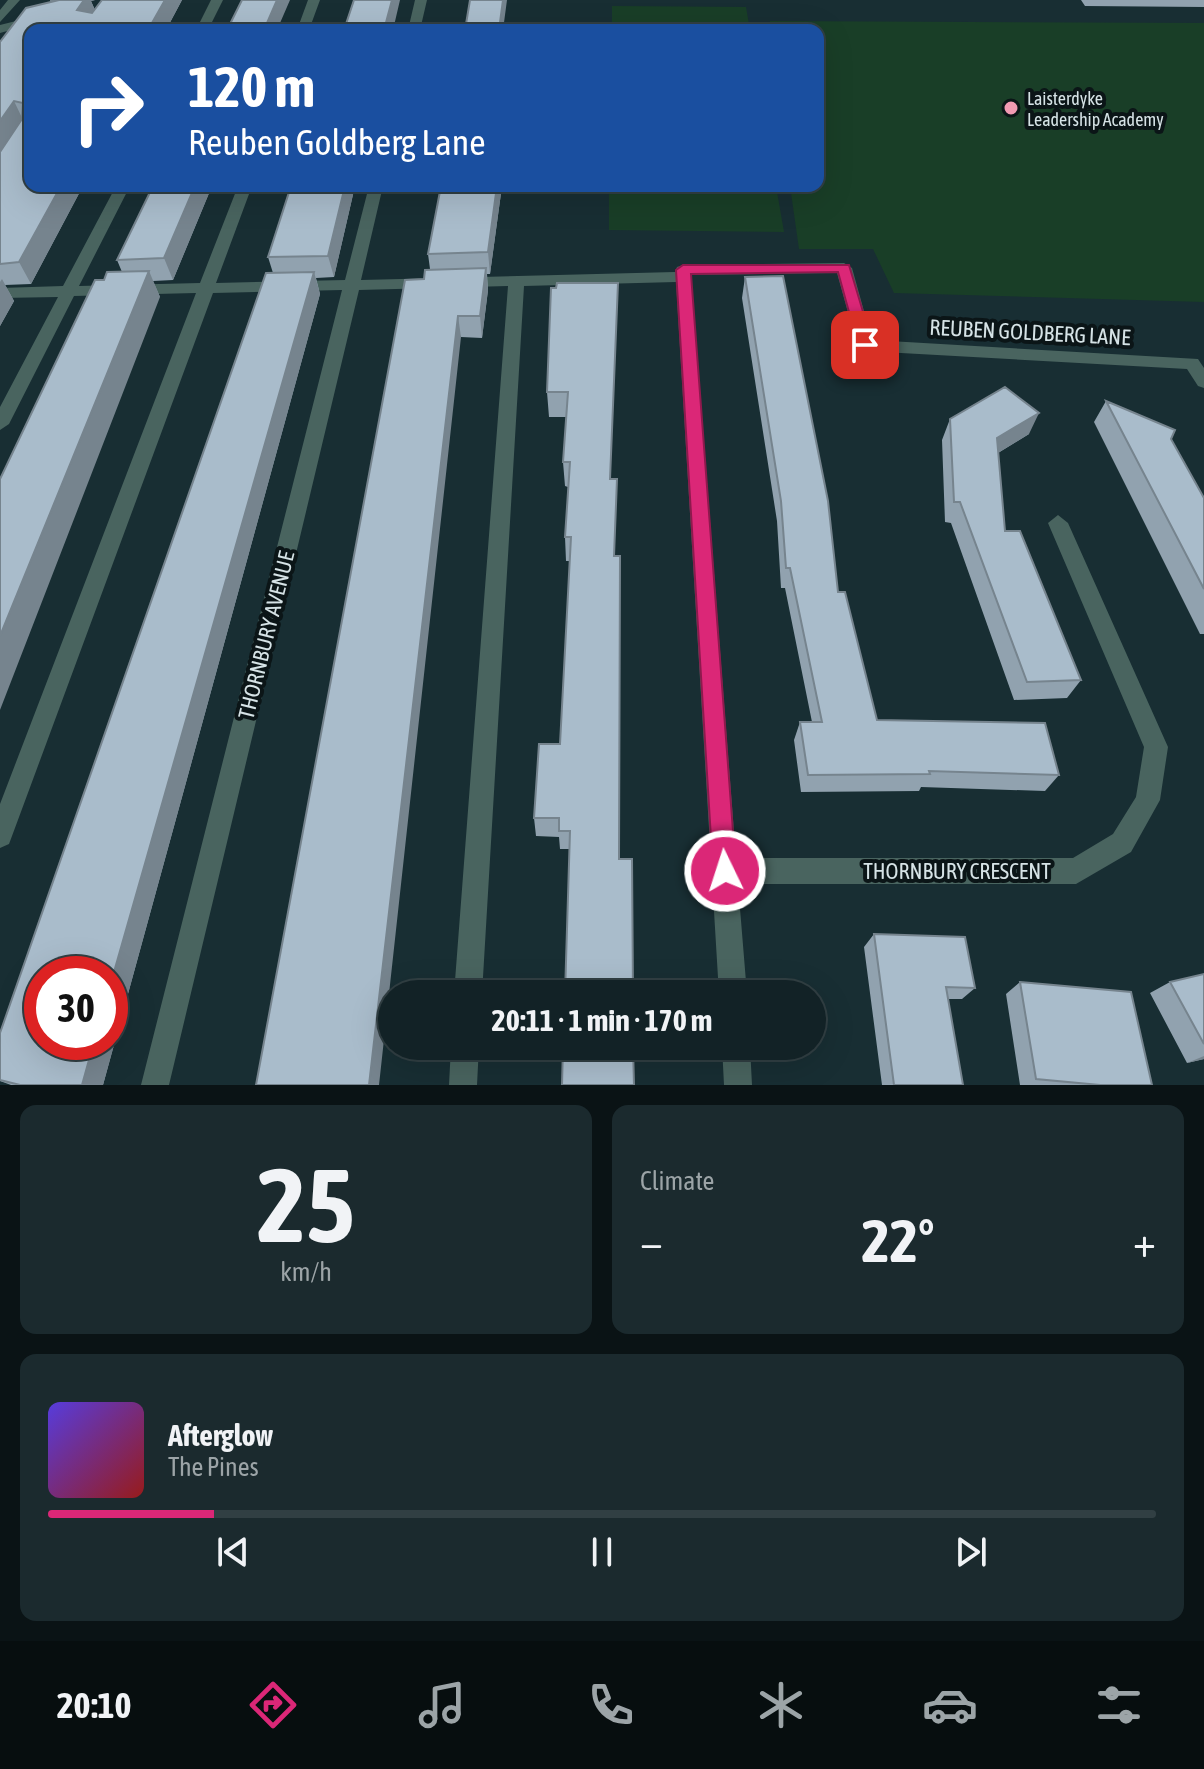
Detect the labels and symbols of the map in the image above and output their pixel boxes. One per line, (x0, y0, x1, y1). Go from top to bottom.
place label: Laisterdyke Leadership Academy (1027, 88, 1164, 130)
marker: Laisterdyke Leadership Academy (1002, 99, 1020, 117)
pin (831, 311, 899, 379)
street label: REUBEN GOLDBERG LANE (929, 314, 1132, 350)
street label: THORNBURY AVENUE (233, 548, 300, 722)
position arrow (683, 829, 767, 913)
street label: THORNBURY CRESCENT (863, 858, 1051, 884)
speed limit sign: 30 (24, 956, 128, 1060)

